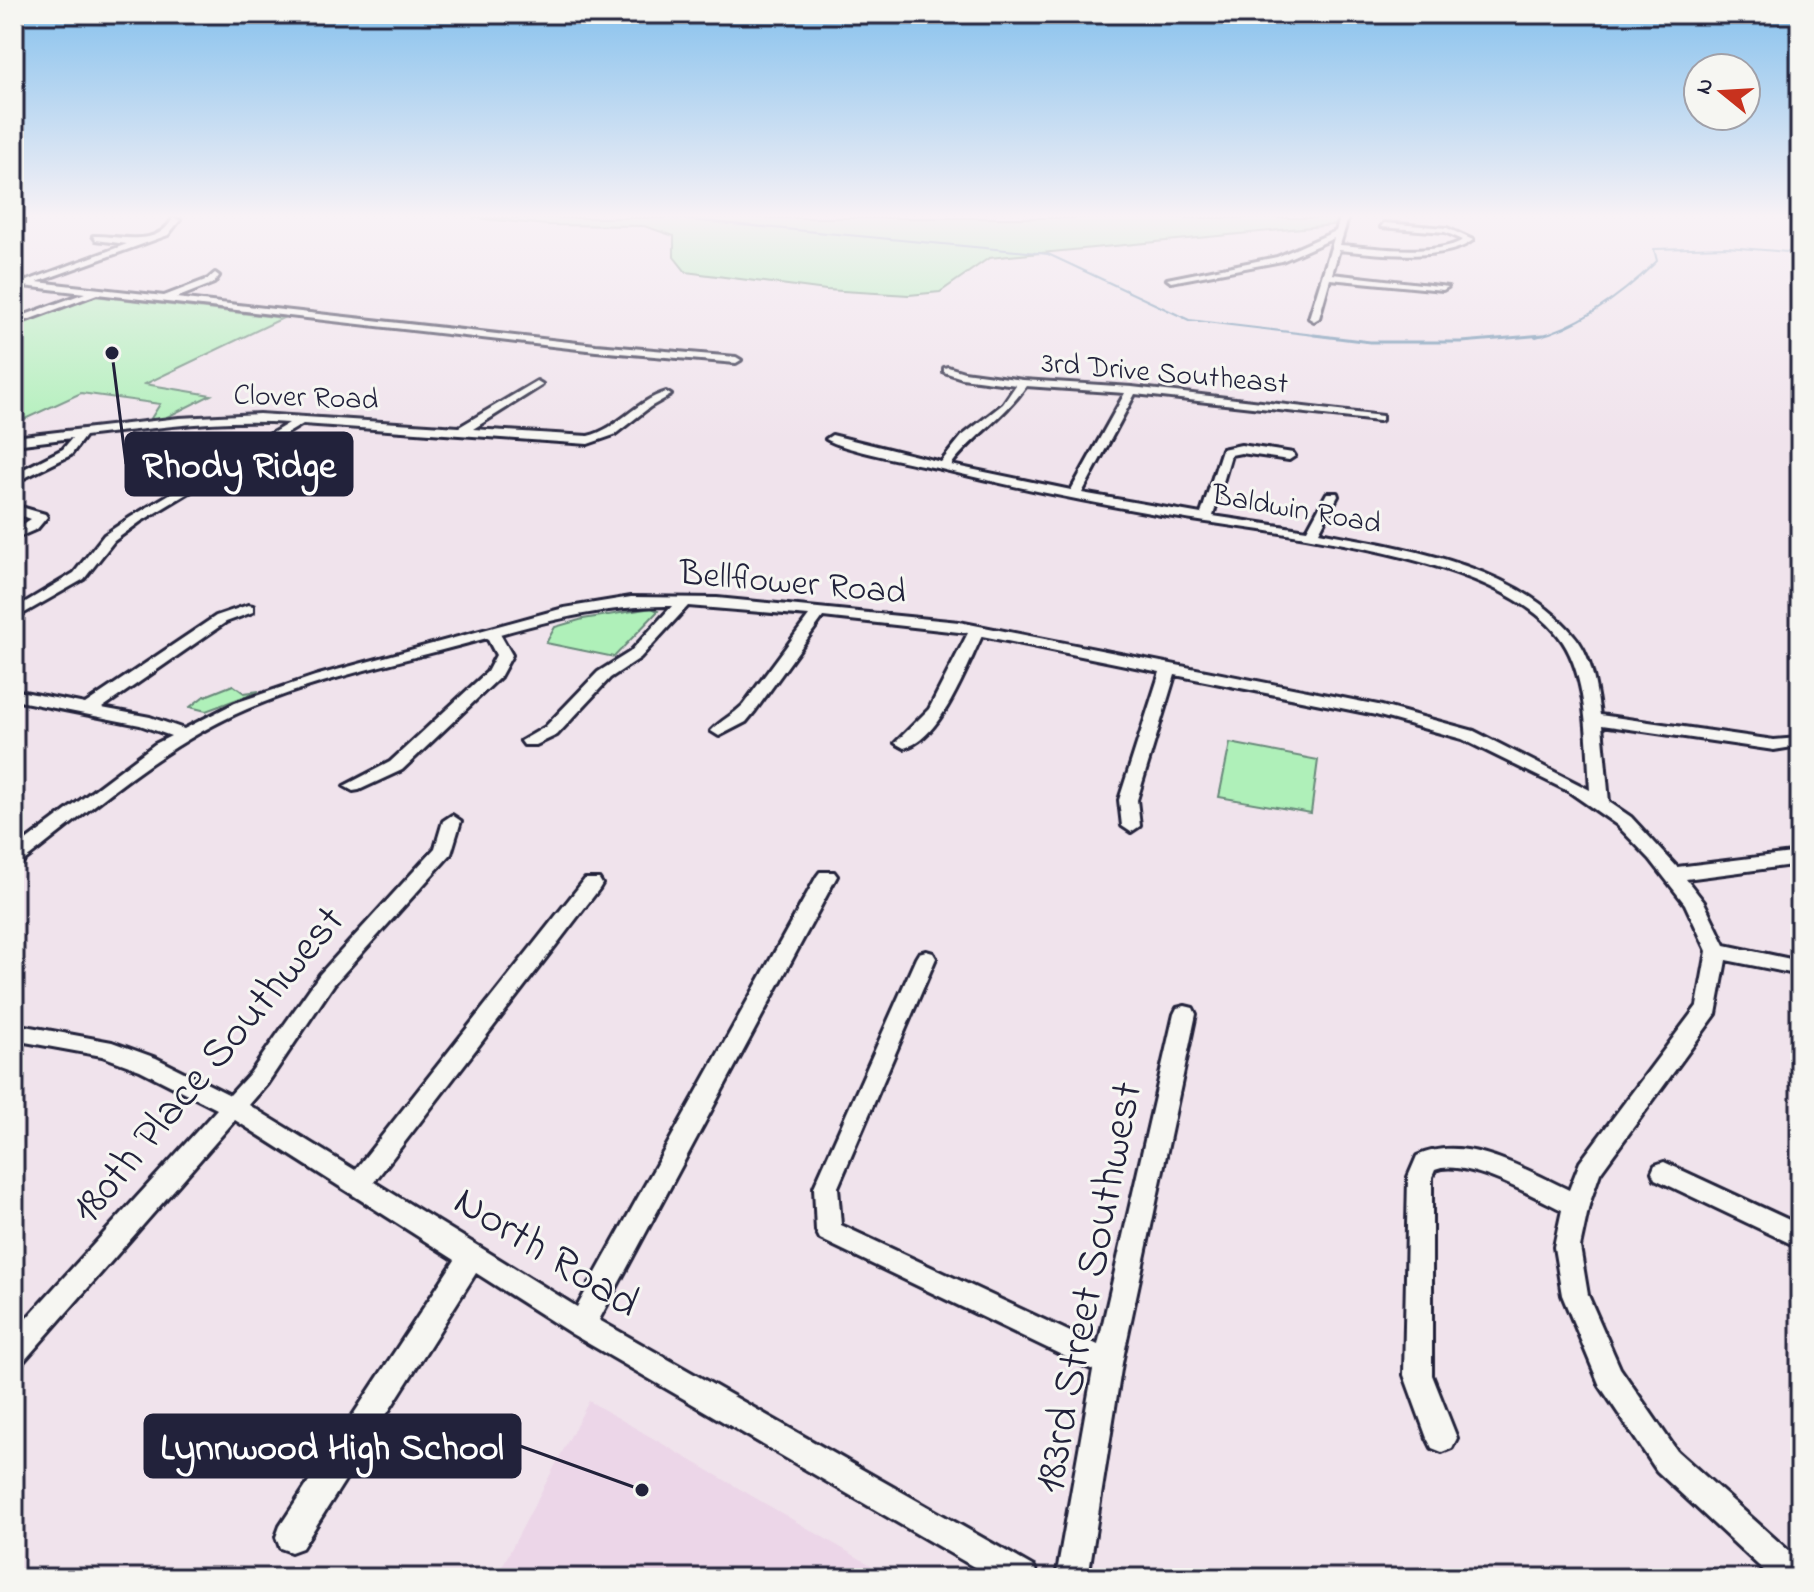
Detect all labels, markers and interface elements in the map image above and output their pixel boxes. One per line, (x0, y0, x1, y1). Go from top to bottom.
north arrow (1682, 52, 1762, 132)
text: N (1688, 75, 1723, 99)
street label: 3rd Drive Southeast (1040, 342, 1290, 408)
street label: Clover Road (233, 374, 379, 424)
callout: Rhody Ridge (126, 433, 352, 495)
text: Rhody Ridge (142, 440, 337, 496)
street label: Baldwin Road (1208, 474, 1385, 547)
street label: Bellflower Road (676, 548, 908, 621)
street label: 180th Place Southwest (57, 892, 362, 1239)
street label: 183rd Street Southwest (1019, 1077, 1161, 1499)
street label: North Road (440, 1171, 651, 1336)
callout: Lynnwood High School (145, 1415, 520, 1477)
text: Lynnwood High School (160, 1422, 504, 1478)

